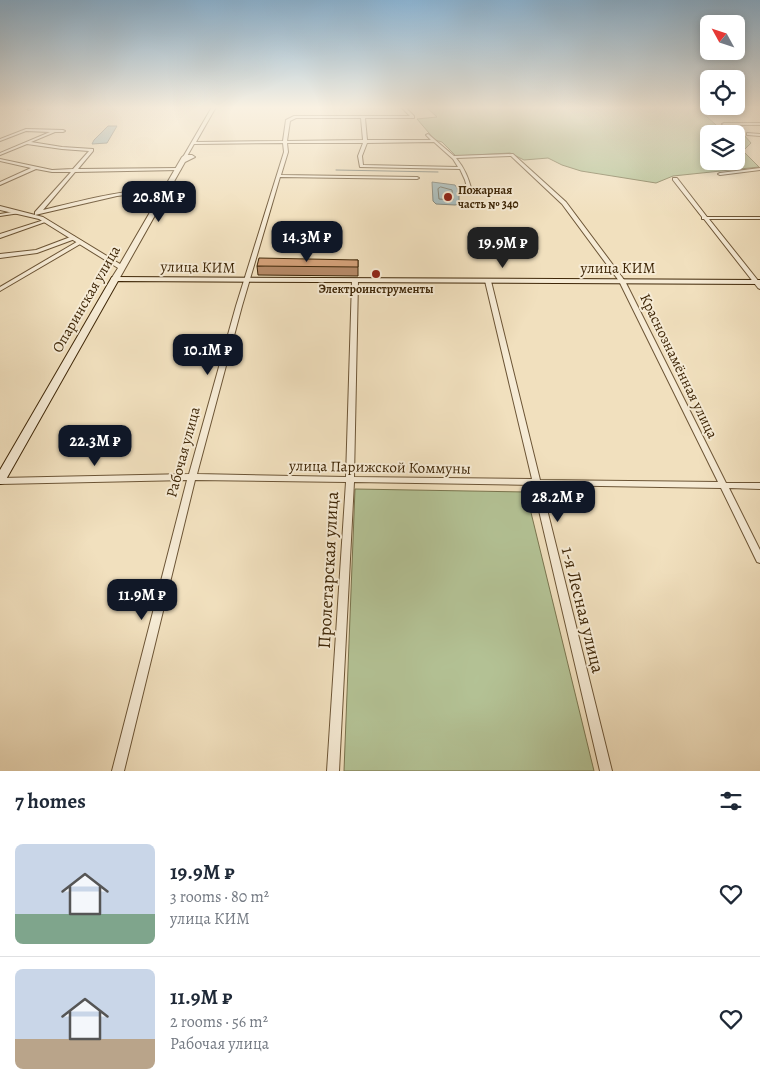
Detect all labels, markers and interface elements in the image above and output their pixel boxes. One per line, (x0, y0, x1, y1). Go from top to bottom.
north arrow (700, 15, 745, 60)
map controls (700, 15, 745, 170)
button: locate (700, 70, 745, 115)
button: layers (700, 125, 745, 170)
pin: 20.8M ₽ (113, 180, 205, 223)
place label: Пожарная часть № 340 (458, 182, 519, 212)
text: 20.8M ₽ (133, 186, 185, 208)
marker: Пожарная часть № 340 (442, 191, 454, 203)
pin: 14.3M ₽ (261, 220, 353, 263)
text: 14.3M ₽ (283, 226, 331, 248)
pin: 19.9M ₽ (457, 226, 549, 269)
text: 19.9M ₽ (478, 232, 528, 254)
street label: Опаринская улица (47, 242, 125, 356)
street label: улица КИМ (159, 256, 236, 278)
street label: улица КИМ (580, 258, 655, 278)
marker: Электроинструменты (370, 268, 382, 280)
place label: Электроинструменты (318, 281, 434, 297)
street label: Краснознамённая улица (635, 290, 723, 442)
pin: 10.1M ₽ (162, 334, 254, 376)
text: 10.1M ₽ (184, 339, 232, 361)
street label: Рабочая улица (161, 404, 205, 499)
pin: 22.3M ₽ (49, 424, 141, 467)
text: 22.3M ₽ (69, 430, 121, 452)
street label: улица Парижской Коммуны (288, 455, 471, 479)
pin: 28.2M ₽ (512, 480, 604, 523)
text: 28.2M ₽ (532, 486, 584, 508)
street label: Пролетарская улица (312, 490, 344, 649)
street label: 1-я Лесная улица (556, 544, 610, 676)
pin: 11.9M ₽ (96, 578, 188, 621)
text: 11.9M ₽ (118, 584, 166, 606)
text: 7 homes (15, 787, 86, 815)
icon: filters (717, 787, 745, 815)
text: 19.9M ₽ (170, 858, 235, 886)
icon: home (55, 864, 115, 924)
icon: heart (717, 880, 745, 908)
text: 3 rooms · 80 m² (170, 886, 269, 908)
text: улица КИМ (170, 908, 250, 930)
text: 11.9M ₽ (170, 983, 233, 1011)
icon: home (55, 989, 115, 1049)
icon: heart (717, 1005, 745, 1033)
text: 2 rooms · 56 m² (170, 1011, 268, 1033)
text: Рабочая улица (170, 1033, 269, 1055)

